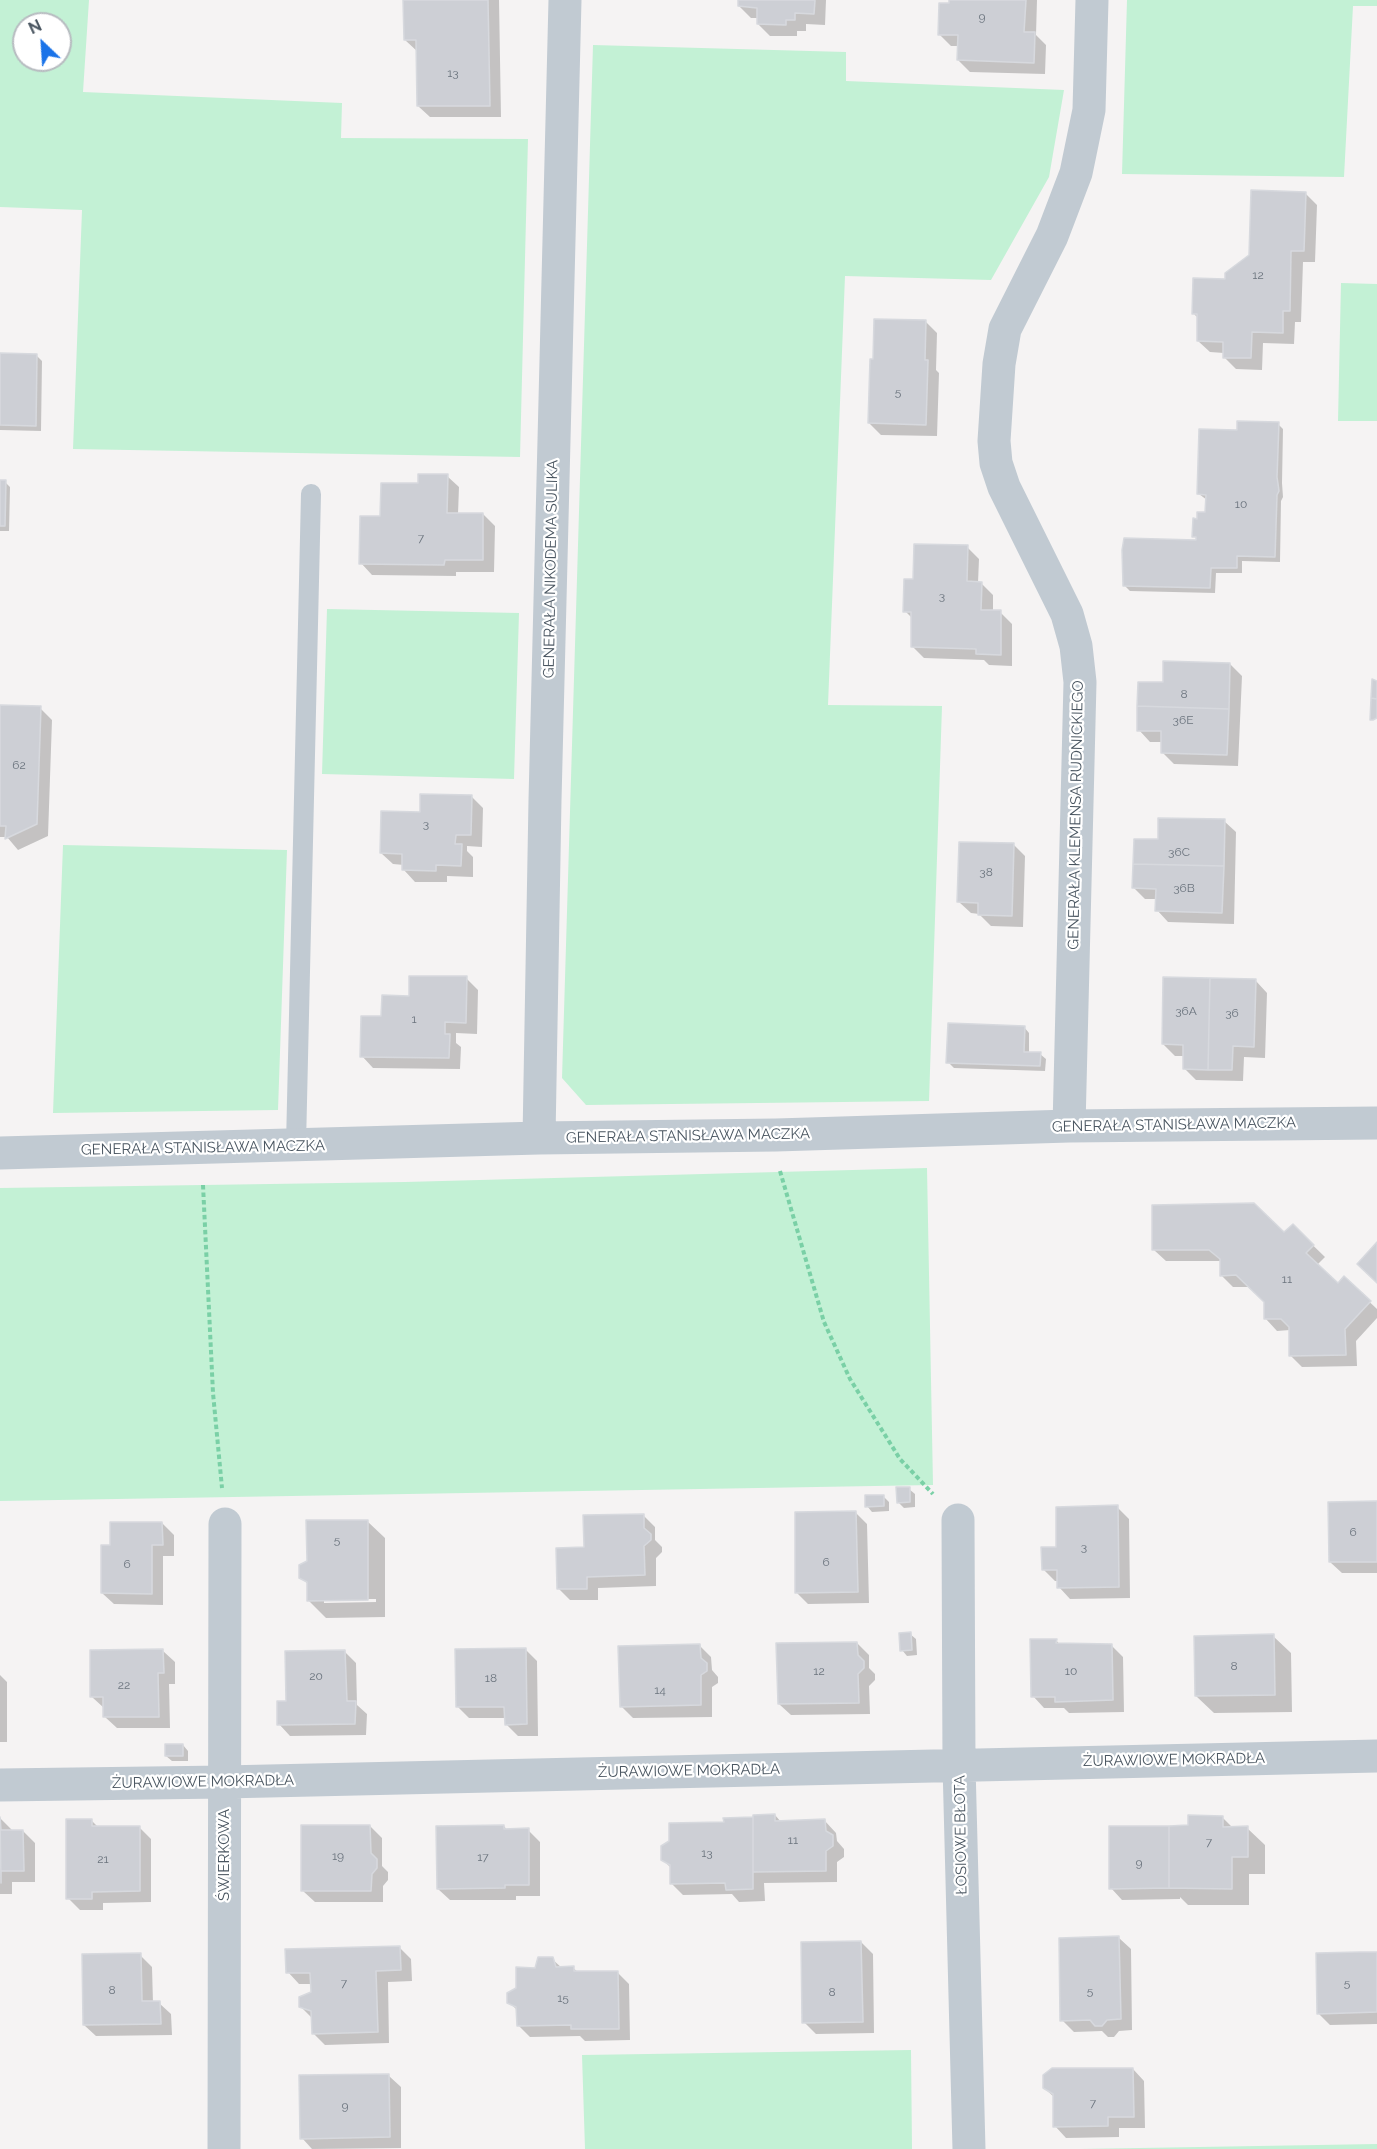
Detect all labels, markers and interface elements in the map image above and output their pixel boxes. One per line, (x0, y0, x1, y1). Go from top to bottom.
house number: 9 (978, 10, 986, 24)
north arrow (12, 12, 72, 72)
text: N (25, 16, 45, 38)
house number: 13 (447, 66, 459, 80)
house number: 12 (1252, 268, 1264, 282)
house number: 5 (895, 385, 901, 399)
street label: GENERAŁA NIKODEMA SULIKA (540, 460, 562, 678)
house number: 10 (1235, 497, 1247, 511)
house number: 7 (418, 531, 424, 545)
house number: 3 (939, 589, 945, 603)
street label: GENERAŁA KLEMENSA RUDNICKIEGO (1065, 680, 1087, 950)
house number: 8 (1180, 687, 1188, 701)
house number: 36E (1173, 713, 1193, 727)
house number: 62 (12, 758, 26, 772)
house number: 3 (423, 817, 429, 831)
house number: 36C (1168, 845, 1190, 859)
house number: 38 (979, 865, 993, 879)
house number: 36B (1173, 881, 1195, 895)
house number: 36A (1175, 1004, 1197, 1018)
house number: 36 (1225, 1006, 1239, 1020)
house number: 1 (411, 1012, 417, 1026)
street label: GENERAŁA STANISŁAWA MACZKA (1052, 1114, 1296, 1136)
street label: GENERAŁA STANISŁAWA MACZKA (566, 1125, 810, 1147)
street label: GENERAŁA STANISŁAWA MACZKA (81, 1137, 325, 1159)
house number: 11 (1282, 1272, 1292, 1286)
house number: 6 (1349, 1525, 1357, 1539)
house number: 5 (334, 1533, 340, 1547)
house number: 3 (1081, 1540, 1087, 1554)
house number: 6 (822, 1555, 830, 1569)
house number: 6 (123, 1557, 131, 1571)
house number: 8 (1230, 1659, 1238, 1673)
house number: 12 (813, 1664, 825, 1678)
house number: 10 (1065, 1664, 1077, 1678)
house number: 20 (309, 1669, 323, 1683)
house number: 18 (485, 1671, 497, 1685)
house number: 22 (118, 1678, 130, 1692)
house number: 14 (654, 1683, 666, 1697)
street label: ŻURAWIOWE MOKRADŁA (1083, 1749, 1265, 1771)
street label: ŻURAWIOWE MOKRADŁA (598, 1760, 780, 1782)
street label: ŻURAWIOWE MOKRADŁA (112, 1771, 294, 1793)
street label: ŁOSIOWE BŁOTA (951, 1775, 971, 1895)
street label: ŚWIERKOWA (215, 1809, 233, 1901)
house number: 11 (788, 1833, 798, 1847)
house number: 7 (1206, 1835, 1212, 1849)
house number: 13 (701, 1846, 713, 1860)
house number: 19 (332, 1849, 344, 1863)
house number: 17 (477, 1850, 489, 1864)
house number: 21 (97, 1852, 109, 1866)
house number: 9 (1135, 1856, 1143, 1870)
house number: 7 (341, 1976, 347, 1990)
house number: 5 (1344, 1976, 1350, 1990)
house number: 8 (108, 1983, 116, 1997)
house number: 5 (1087, 1984, 1093, 1998)
house number: 8 (828, 1985, 836, 1999)
house number: 15 (557, 1991, 569, 2005)
house number: 7 (1090, 2096, 1096, 2110)
house number: 9 (341, 2099, 349, 2113)

